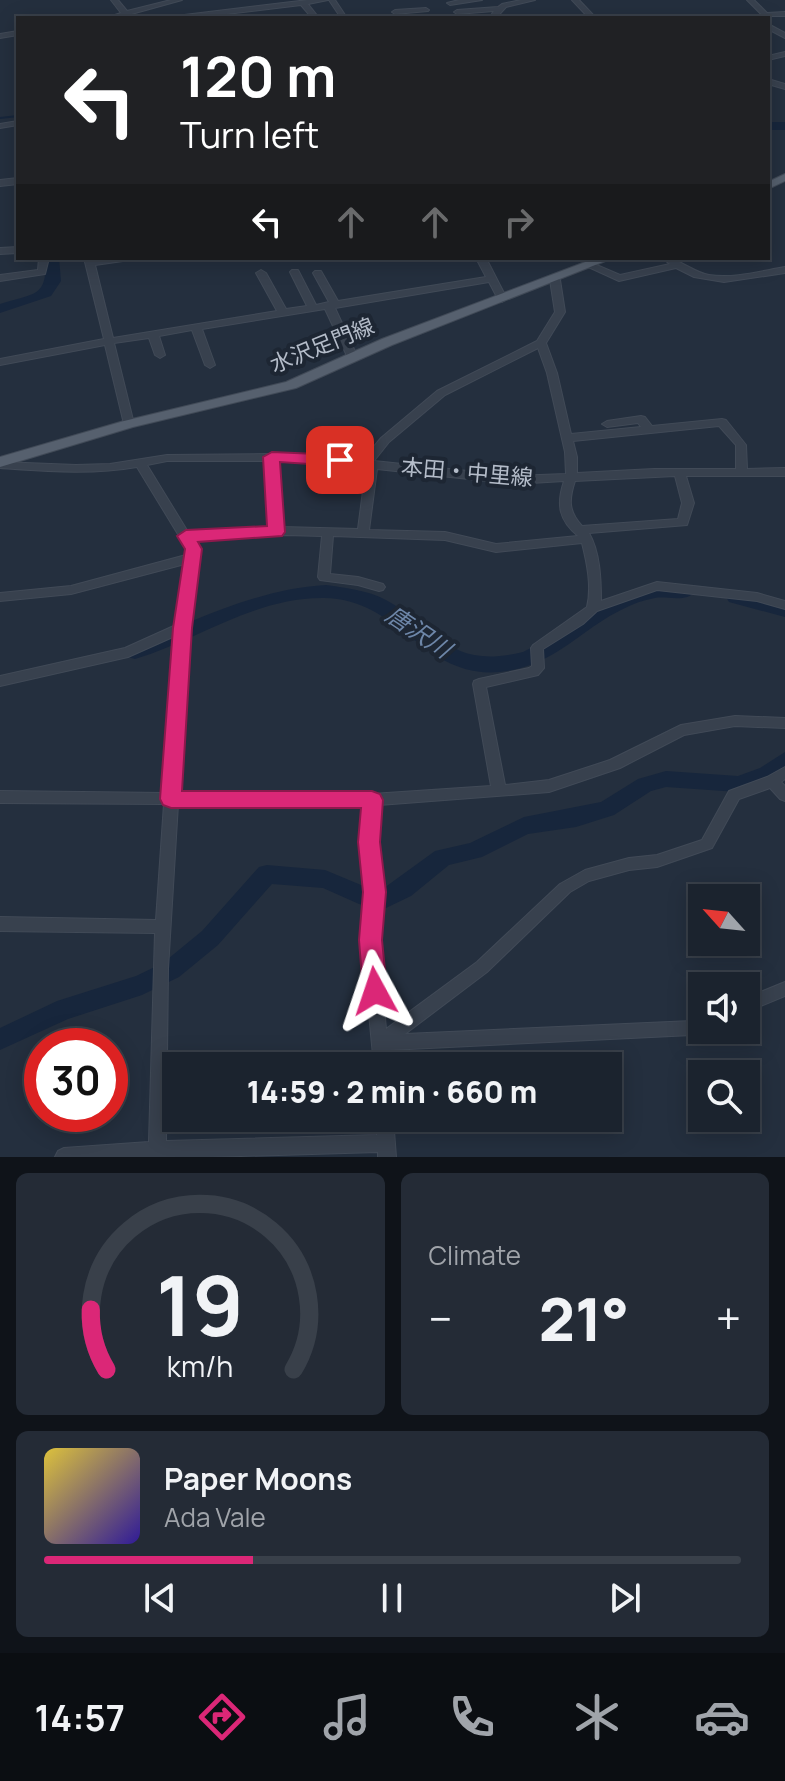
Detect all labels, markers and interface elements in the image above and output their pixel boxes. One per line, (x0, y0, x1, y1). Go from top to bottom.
text: 120 m (180, 37, 336, 114)
icon: left (48, 48, 152, 152)
text: Turn left (180, 110, 319, 159)
icon: left (245, 200, 289, 244)
icon: ahead (329, 200, 373, 244)
icon: ahead (413, 200, 457, 244)
icon: right (497, 200, 541, 244)
street label: 水沢足門線 (265, 310, 379, 380)
pin (306, 426, 374, 494)
icon: arrive (318, 438, 362, 482)
street label: 本田・中里線 (400, 451, 534, 493)
water label: 唐沢川 (380, 597, 461, 666)
north arrow (688, 884, 760, 956)
map controls (688, 884, 760, 1132)
position arrow (333, 949, 417, 1033)
button: sound (688, 972, 760, 1044)
speed limit sign: 30 (24, 1028, 128, 1132)
button: search (688, 1060, 760, 1132)
text: 14:59 · 2 min · 660 m (247, 1071, 537, 1112)
text: Climate (429, 1237, 521, 1273)
text: 19 (156, 1247, 244, 1361)
text: 21° (539, 1277, 629, 1359)
text: − (429, 1288, 452, 1348)
text: + (716, 1288, 741, 1348)
text: km/h (167, 1347, 233, 1386)
text: Paper Moons (164, 1458, 352, 1499)
text: Ada Vale (164, 1499, 266, 1535)
icon: previous (138, 1576, 182, 1620)
icon: pause (370, 1576, 414, 1620)
icon: next (603, 1576, 647, 1620)
icon: directions (194, 1689, 250, 1745)
icon: music (319, 1689, 375, 1745)
icon: phone (444, 1689, 500, 1745)
icon: climate (569, 1689, 625, 1745)
icon: car (694, 1689, 750, 1745)
text: 14:57 (35, 1693, 125, 1742)

